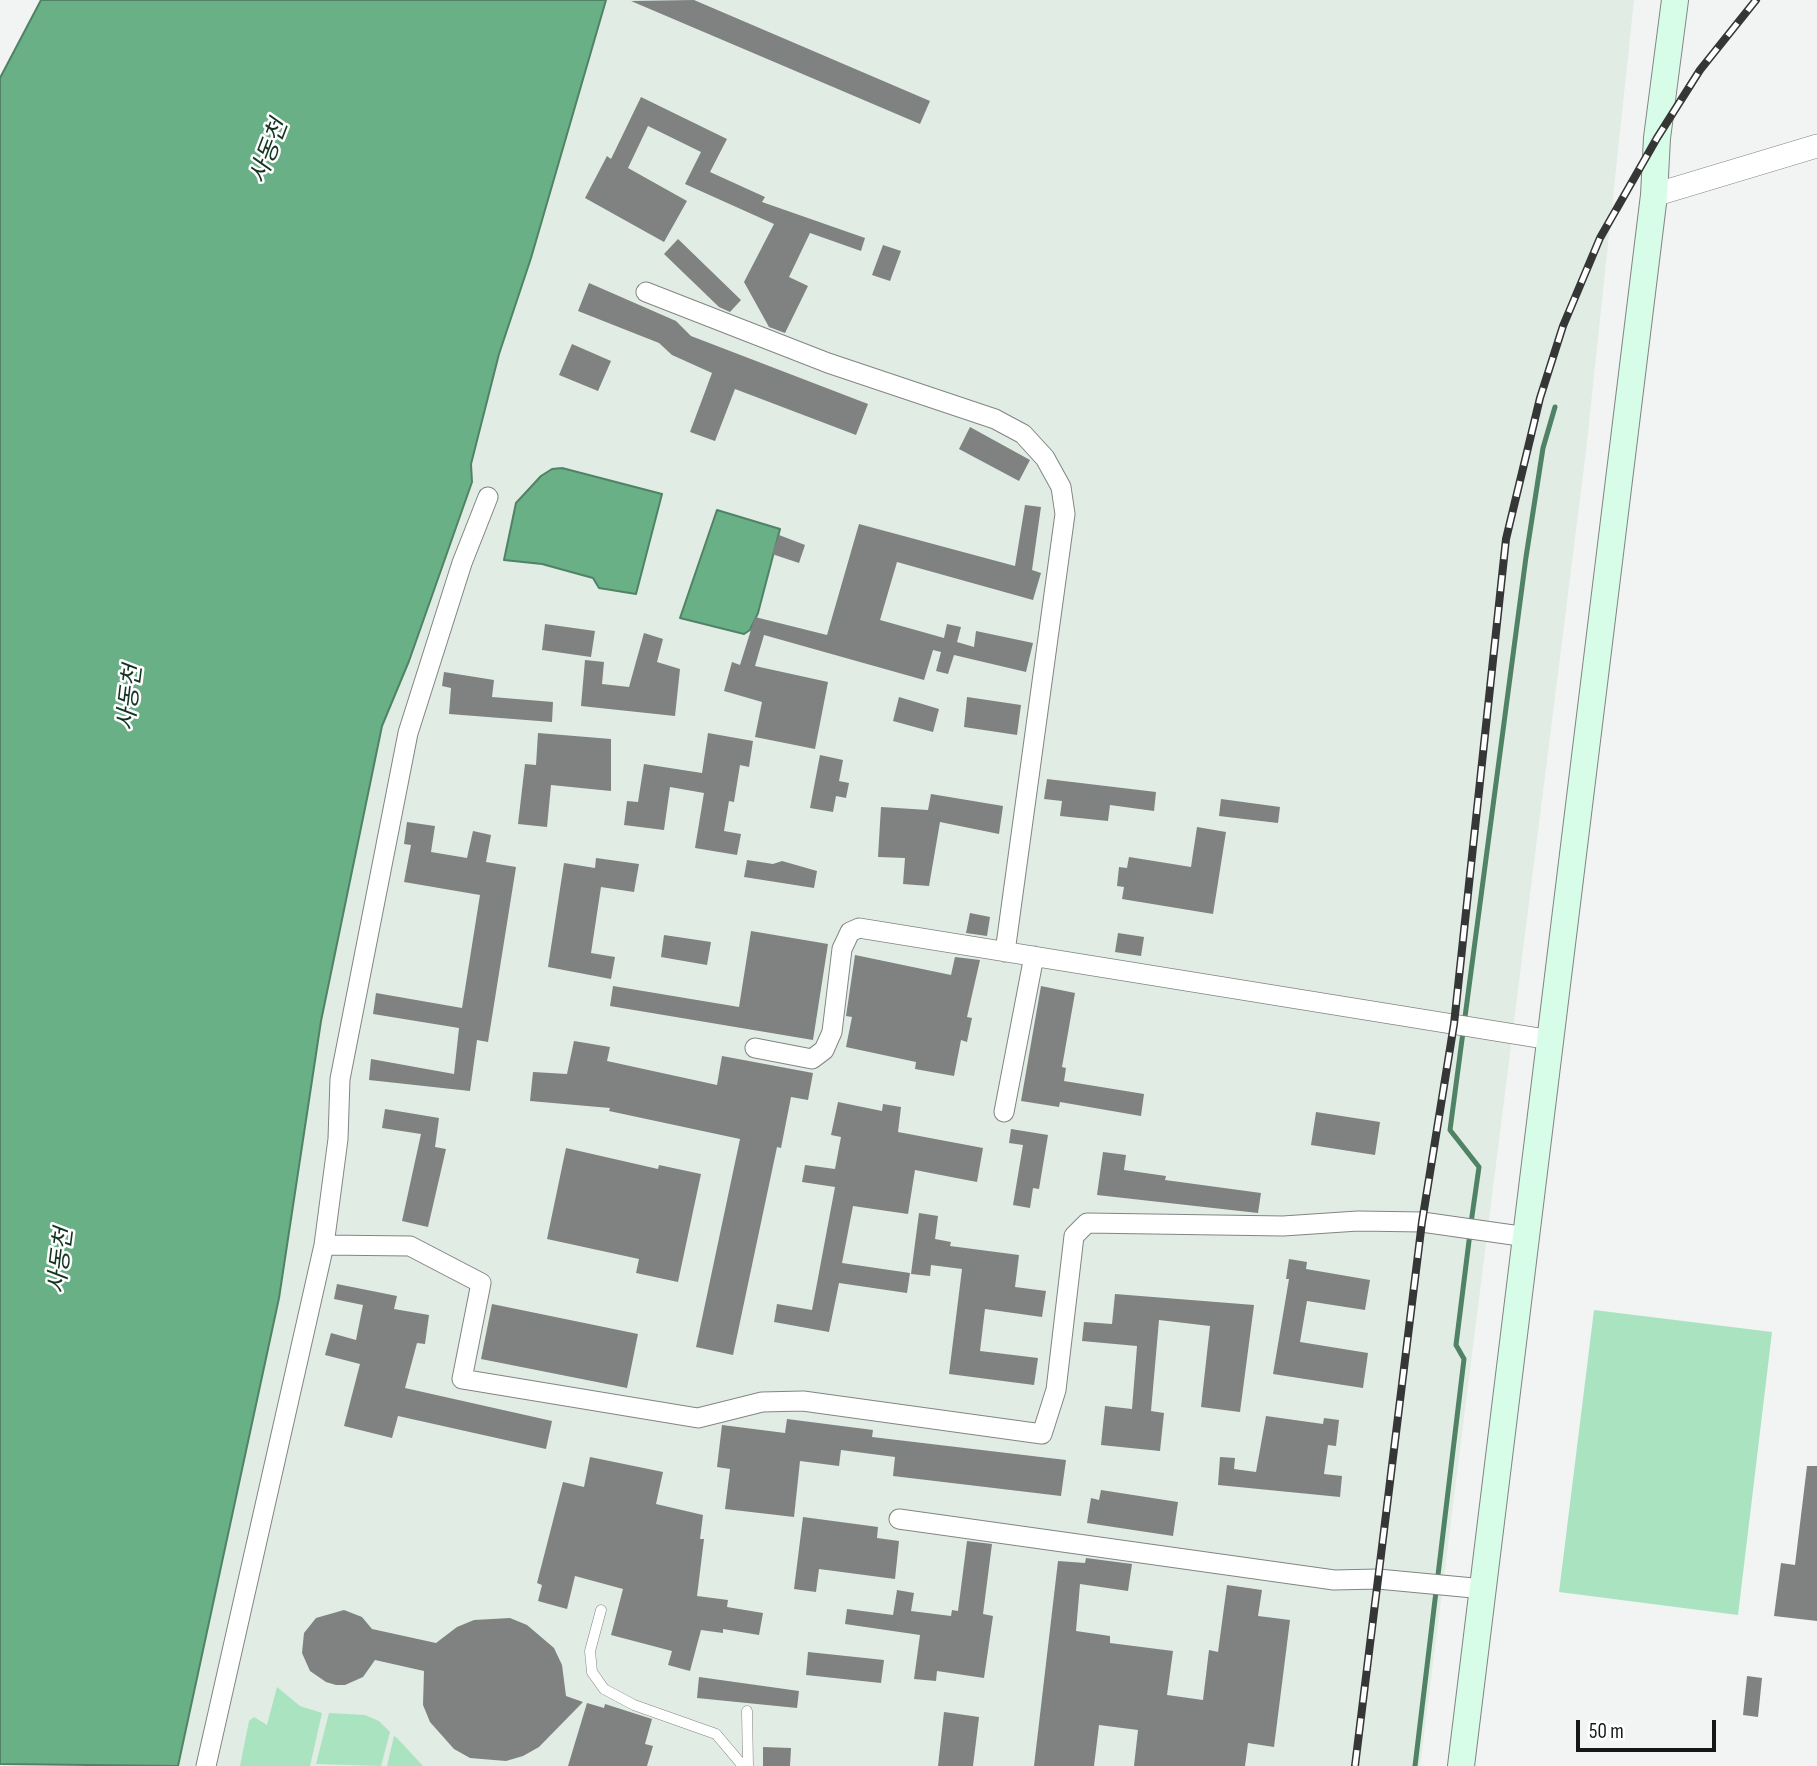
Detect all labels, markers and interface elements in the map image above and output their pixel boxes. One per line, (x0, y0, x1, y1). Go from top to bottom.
water label: 사동천 (245, 116, 295, 188)
water label: 사동천 (113, 663, 149, 733)
water label: 사동천 (44, 1226, 80, 1296)
scale bar (1579, 1706, 1719, 1750)
text: 50 m (1589, 1719, 1624, 1744)

